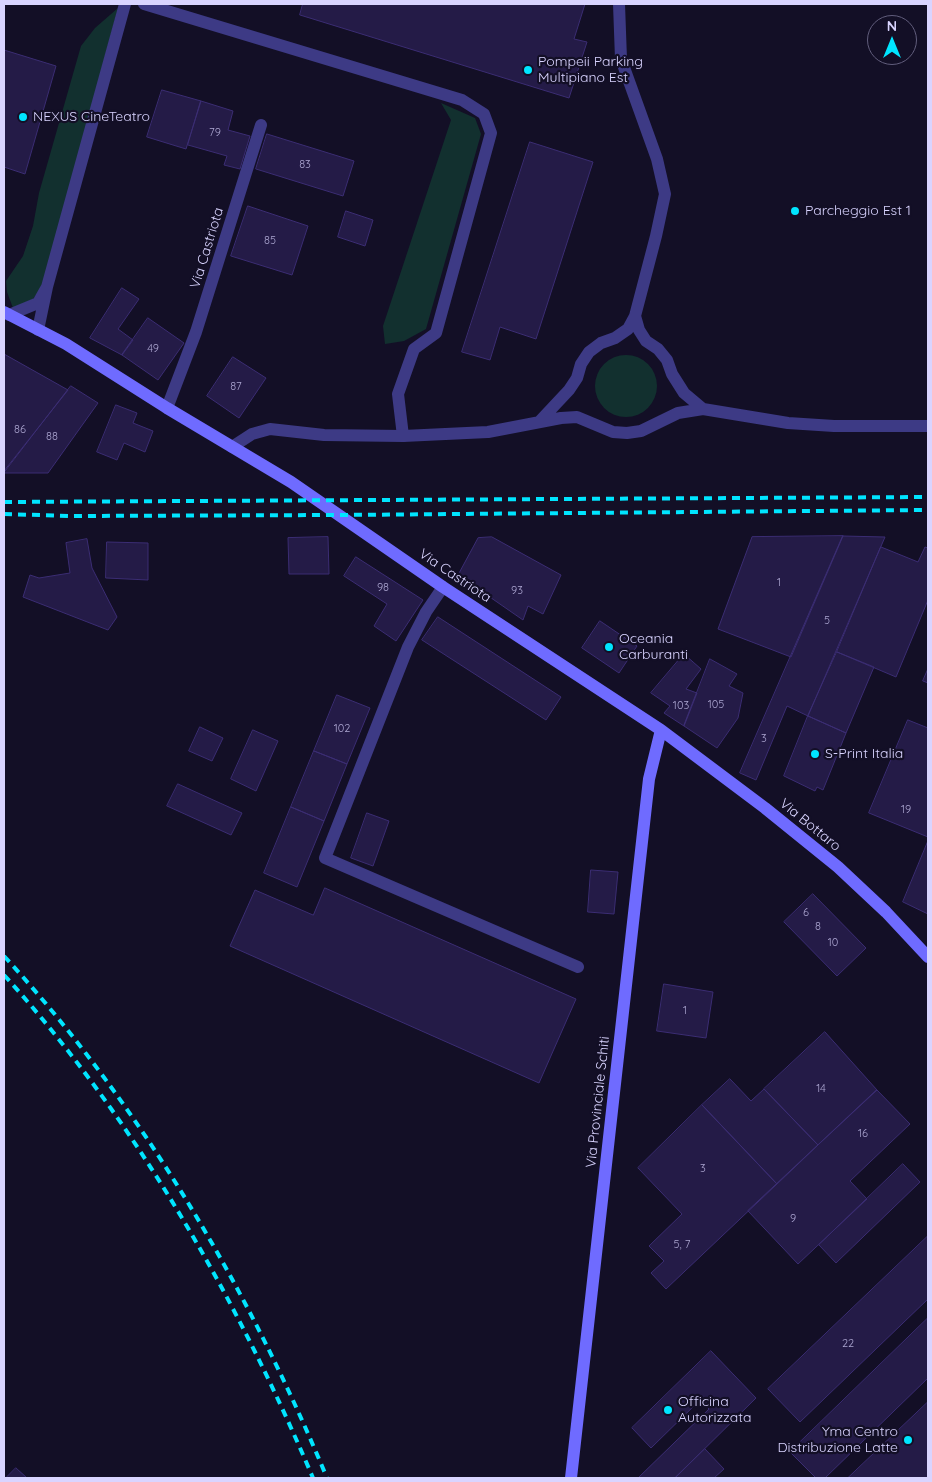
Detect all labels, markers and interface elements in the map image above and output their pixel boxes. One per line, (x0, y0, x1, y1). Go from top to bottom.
north arrow (867, 15, 917, 65)
text: N (887, 17, 897, 35)
place label: Pompeii Parking Multipiano Est (538, 54, 643, 86)
marker: Pompeii Parking Multipiano Est (522, 64, 534, 76)
place label: NEXUS CineTeatro (33, 109, 150, 125)
marker: NEXUS CineTeatro (17, 111, 29, 123)
house number: 79 (209, 126, 221, 140)
house number: 83 (299, 158, 311, 172)
place label: Parcheggio Est 1 (805, 203, 911, 219)
marker: Parcheggio Est 1 (789, 205, 801, 217)
street label: Via Castriota (187, 206, 227, 290)
house number: 85 (264, 234, 276, 248)
house number: 49 (147, 342, 159, 356)
house number: 87 (230, 380, 242, 394)
house number: 86 (14, 423, 26, 437)
house number: 88 (46, 430, 58, 444)
street label: Via Castriota (416, 546, 494, 606)
house number: 1 (777, 576, 781, 590)
house number: 98 (377, 581, 389, 595)
house number: 93 (511, 584, 523, 598)
house number: 5 (824, 614, 830, 628)
place label: Oceania Carburanti (619, 631, 688, 664)
marker: Oceania Carburanti (603, 641, 615, 653)
house number: 105 (708, 698, 724, 712)
house number: 103 (673, 699, 689, 713)
house number: 102 (334, 722, 350, 736)
house number: 3 (761, 732, 767, 746)
place label: S-Print Italia (825, 746, 903, 762)
marker: S-Print Italia (809, 748, 821, 760)
street label: Via Bottaro (776, 795, 844, 855)
house number: 19 (901, 803, 911, 817)
house number: 6 (803, 906, 809, 920)
house number: 8 (815, 920, 821, 934)
house number: 10 (828, 936, 838, 950)
house number: 1 (683, 1004, 687, 1018)
street label: Via Provinciale Schiti (583, 1035, 613, 1169)
house number: 14 (816, 1082, 826, 1096)
house number: 16 (858, 1127, 868, 1141)
house number: 3 (700, 1162, 706, 1176)
house number: 9 (790, 1212, 796, 1226)
house number: 5, 7 (674, 1238, 690, 1252)
house number: 22 (842, 1337, 854, 1351)
place label: Officina Autorizzata (678, 1394, 752, 1426)
marker: Officina Autorizzata (662, 1404, 674, 1416)
place label: Yma Centro Distribuzione Latte (778, 1424, 898, 1456)
marker: Yma Centro Distribuzione Latte (902, 1434, 914, 1446)

